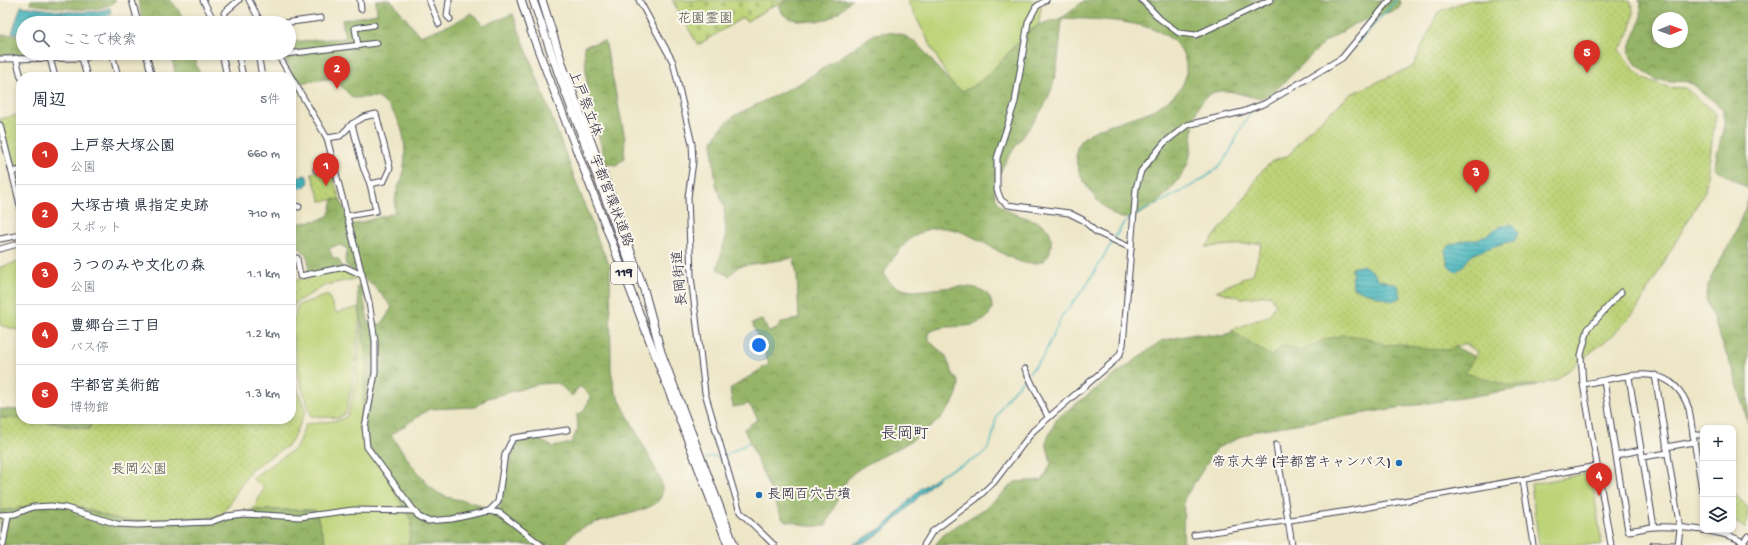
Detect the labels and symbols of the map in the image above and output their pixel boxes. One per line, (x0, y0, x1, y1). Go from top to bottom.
park label: 花園霊園 (677, 11, 733, 28)
north arrow (1652, 12, 1688, 48)
pin: 5 (1574, 40, 1600, 73)
pin: 2 (324, 56, 350, 89)
street label: 上戸祭立体 (564, 68, 604, 140)
street label: 宇都宮環状道路 (585, 152, 635, 250)
pin: 1 (313, 153, 339, 186)
pin: 3 (1463, 160, 1489, 193)
street label: 長岡街道 (670, 249, 692, 307)
road number: 119 (611, 262, 637, 284)
your location (749, 335, 769, 355)
district label: 長岡町 (881, 425, 929, 445)
place label: 帝京大学 (宇都宮キャンパス) (1212, 455, 1391, 472)
marker: 帝京大学 (宇都宮キャンパス) (1394, 458, 1404, 468)
park label: 長岡公園 (111, 462, 167, 479)
pin: 4 (1586, 463, 1612, 496)
place label: 長岡百穴古墳 (767, 487, 851, 504)
marker: 長岡百穴古墳 (754, 490, 764, 500)

